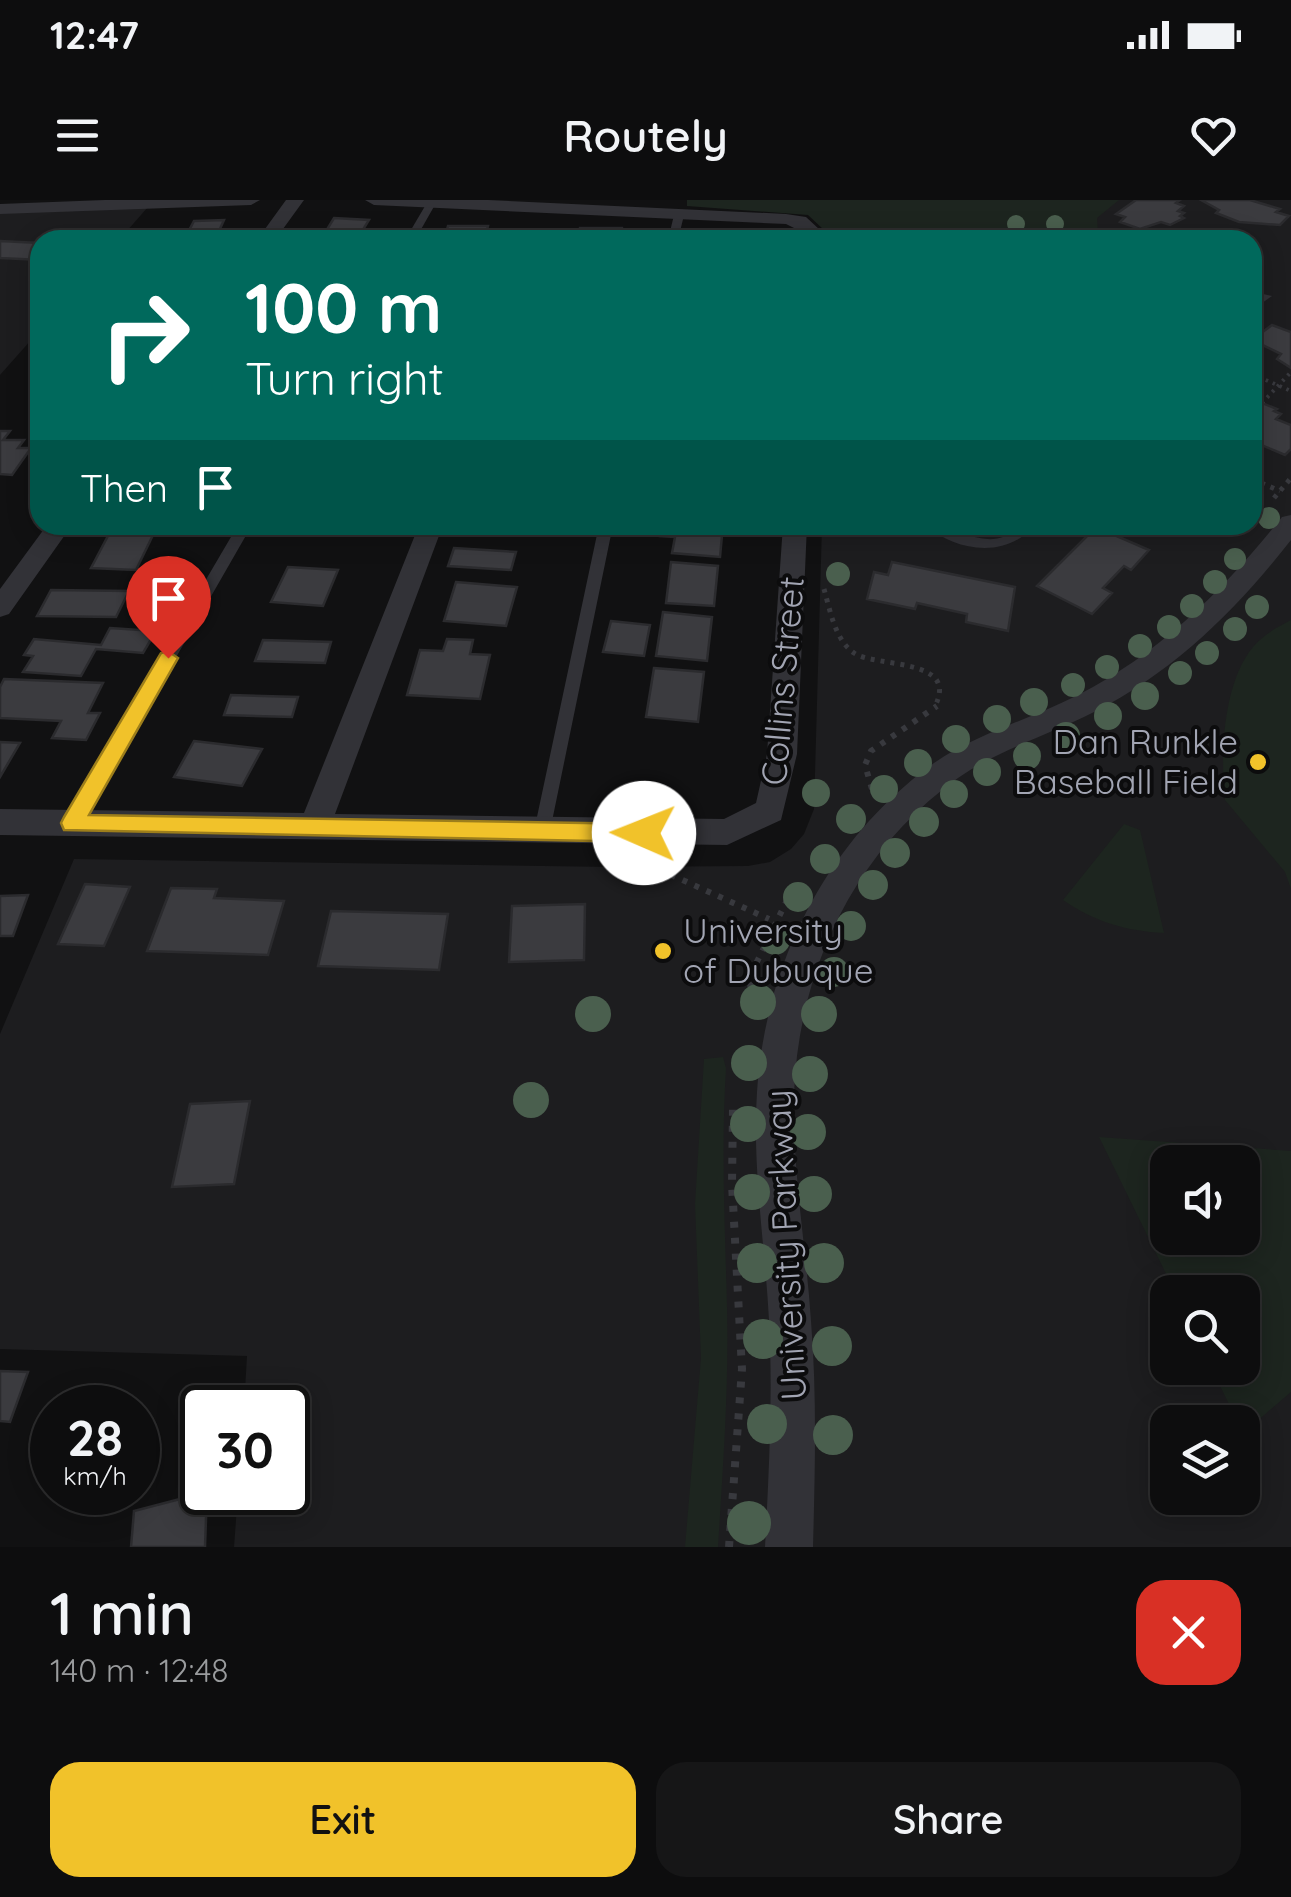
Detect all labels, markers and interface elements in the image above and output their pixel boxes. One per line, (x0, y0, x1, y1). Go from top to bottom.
text: 12:47 (50, 11, 139, 59)
text: Routely (563, 107, 728, 163)
icon: menu (50, 108, 105, 163)
icon: heart (1186, 108, 1241, 163)
text: 100 m (245, 263, 442, 351)
icon: right (80, 270, 210, 400)
text: Turn right (245, 350, 444, 406)
icon: arrive (188, 460, 243, 515)
text: Then (80, 464, 168, 512)
pin (126, 556, 211, 659)
icon: arrive (141, 571, 196, 626)
street label: Collins Street (751, 575, 813, 787)
place label: Dan Runkle Baseball Field (1014, 719, 1238, 803)
marker: Dan Runkle Baseball Field (1247, 751, 1269, 773)
position arrow (592, 781, 696, 885)
place label: University of Dubuque (683, 908, 873, 992)
marker: University of Dubuque (652, 940, 674, 962)
street label: University Parkway (755, 1089, 815, 1402)
map controls (1150, 1145, 1260, 1515)
button: sound (1150, 1145, 1260, 1255)
button: search (1150, 1275, 1260, 1385)
speed limit sign: 30 (180, 1385, 310, 1515)
button: layers (1150, 1405, 1260, 1515)
text: 28 (67, 1406, 123, 1469)
text: km/h (63, 1460, 127, 1491)
text: 1 min (50, 1575, 194, 1650)
button: close (1136, 1580, 1241, 1685)
text: 140 m · 12:48 (50, 1650, 229, 1690)
button: Exit (50, 1762, 636, 1877)
button: Share (656, 1762, 1241, 1877)

